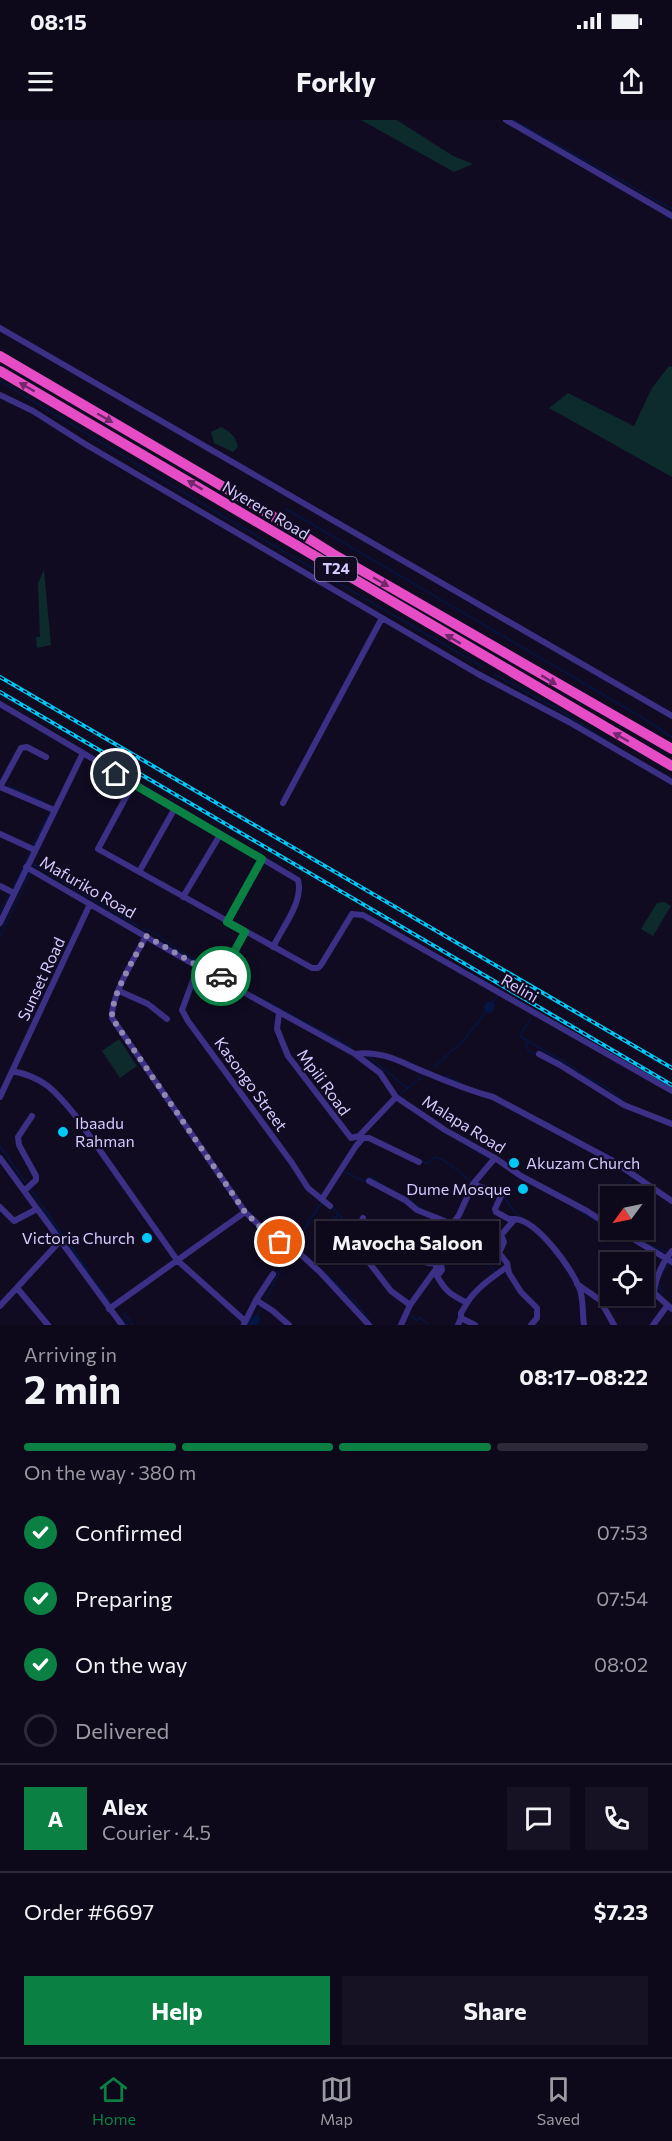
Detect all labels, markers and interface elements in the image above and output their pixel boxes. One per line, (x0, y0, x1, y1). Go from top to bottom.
text: 08:15 (30, 8, 87, 35)
icon: menu (24, 65, 57, 98)
text: Forkly (296, 65, 376, 98)
icon: share (615, 65, 648, 98)
one-way arrow (19, 381, 35, 392)
one-way arrow (97, 413, 114, 423)
street label: Nyerere Road (219, 476, 313, 543)
one-way arrow (187, 480, 203, 491)
road number: T24 (315, 557, 357, 581)
one-way arrow (373, 576, 389, 587)
one-way arrow (445, 633, 461, 644)
one-way arrow (541, 674, 558, 684)
one-way arrow (613, 731, 629, 742)
pin (90, 748, 141, 799)
icon: home (99, 757, 132, 790)
street label: Mafuriko Road (37, 851, 140, 922)
street label: Sunset Road (13, 934, 68, 1024)
courier (191, 946, 251, 1006)
icon: car (205, 960, 238, 993)
street label: Relini (498, 969, 542, 1006)
street label: Kasongo Street (211, 1033, 292, 1135)
street label: Mpili Road (294, 1045, 355, 1119)
street label: Malapa Road (419, 1091, 509, 1157)
place label: Ibaadu Rahman (75, 1113, 135, 1150)
marker: Ibaadu Rahman (56, 1125, 70, 1139)
place label: Akuzam Church (526, 1153, 640, 1172)
marker: Akuzam Church (507, 1156, 521, 1170)
place label: Dume Mosque (406, 1179, 511, 1198)
marker: Dume Mosque (516, 1182, 530, 1196)
north arrow (600, 1186, 654, 1240)
map controls (600, 1186, 654, 1306)
pin (254, 1216, 305, 1267)
callout: Mavocha Saloon (316, 1221, 499, 1263)
icon: bag (263, 1225, 296, 1258)
place label: Victoria Church (22, 1228, 135, 1247)
text: Mavocha Saloon (332, 1230, 483, 1254)
marker: Victoria Church (140, 1231, 154, 1245)
button: locate (600, 1252, 654, 1306)
text: Arriving in (24, 1342, 117, 1366)
text: 08:17–08:22 (519, 1363, 648, 1390)
text: 2 min (24, 1364, 121, 1412)
text: On the way · 380 m (24, 1460, 196, 1484)
icon: check (24, 1516, 57, 1549)
text: Confirmed (75, 1519, 182, 1546)
text: 07:53 (597, 1520, 648, 1544)
icon: check (24, 1582, 57, 1615)
text: Preparing (75, 1585, 172, 1612)
text: 07:54 (596, 1586, 648, 1610)
icon: check (24, 1648, 57, 1681)
text: On the way (75, 1651, 187, 1678)
text: 08:02 (594, 1652, 648, 1676)
text: Delivered (75, 1717, 169, 1744)
button: chat (507, 1787, 570, 1850)
button: phone (585, 1787, 648, 1850)
text: Alex (102, 1793, 148, 1820)
text: A (48, 1805, 63, 1832)
text: Courier · 4.5 (102, 1820, 211, 1844)
text: Order #6697 (24, 1898, 154, 1925)
text: $7.23 (594, 1898, 648, 1925)
button: Help (24, 1976, 330, 2045)
button: Share (342, 1976, 648, 2045)
tab: Home (92, 2073, 136, 2128)
tab: Map (320, 2073, 353, 2128)
tab: Saved (537, 2073, 580, 2128)

